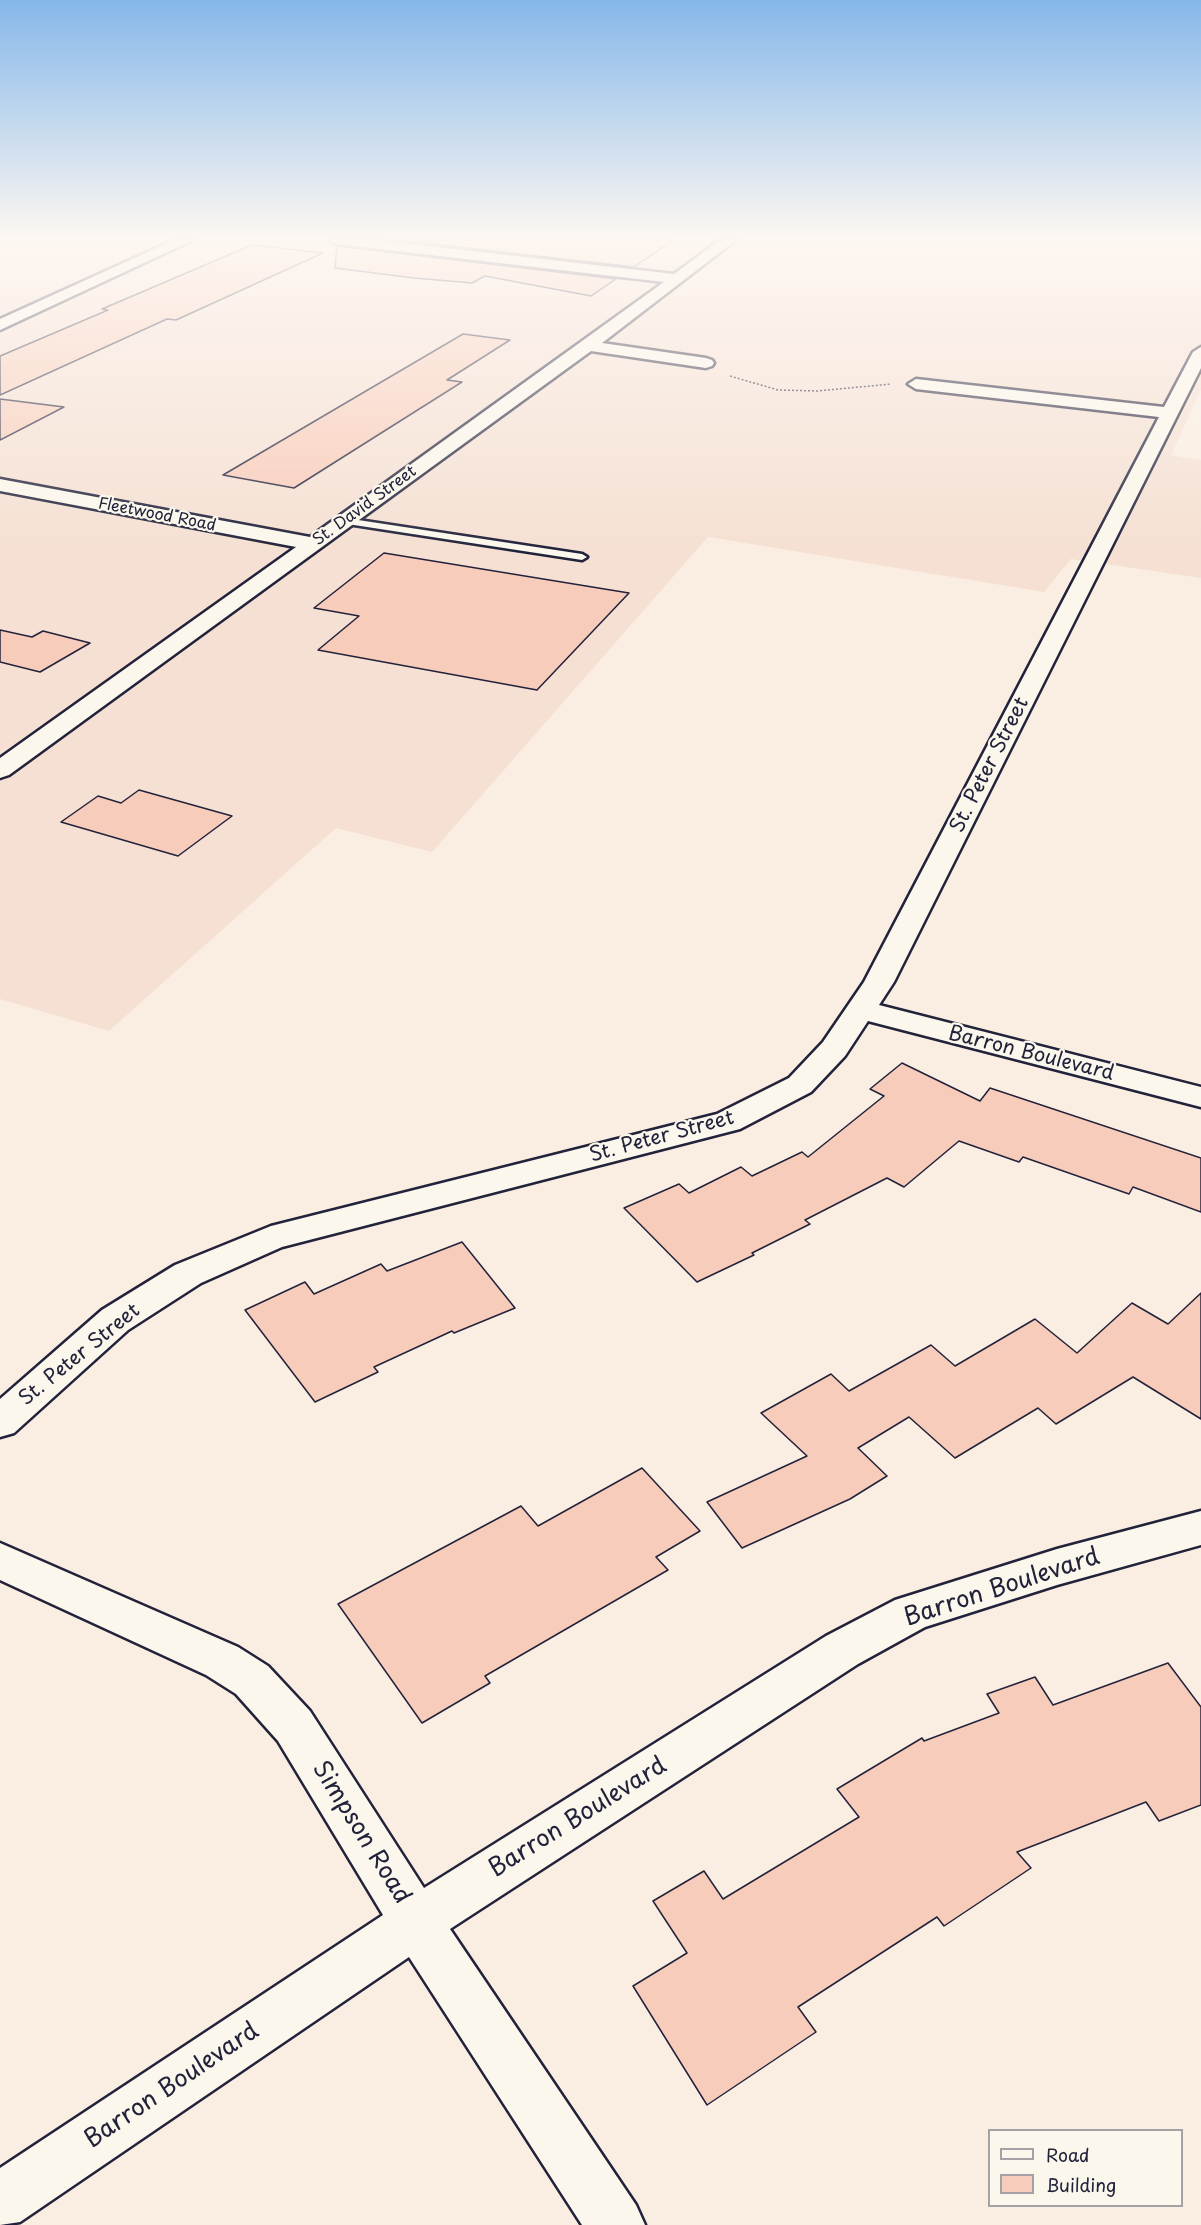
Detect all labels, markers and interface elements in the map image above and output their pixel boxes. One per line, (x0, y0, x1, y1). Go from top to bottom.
street label: St. David Street (310, 462, 420, 550)
street label: Fleetwood Road (96, 494, 218, 536)
street label: St. Peter Street (946, 693, 1034, 837)
street label: Barron Boulevard (946, 1022, 1116, 1086)
street label: St. Peter Street (587, 1106, 737, 1168)
street label: St. Peter Street (15, 1299, 145, 1411)
street label: Barron Boulevard (901, 1543, 1103, 1633)
street label: Barron Boulevard (484, 1752, 672, 1884)
street label: Simpson Road (306, 1756, 416, 1910)
street label: Barron Boulevard (79, 2017, 265, 2155)
legend (988, 2129, 1183, 2207)
text: Road (1046, 2141, 1090, 2168)
text: Building (1046, 2171, 1116, 2198)

